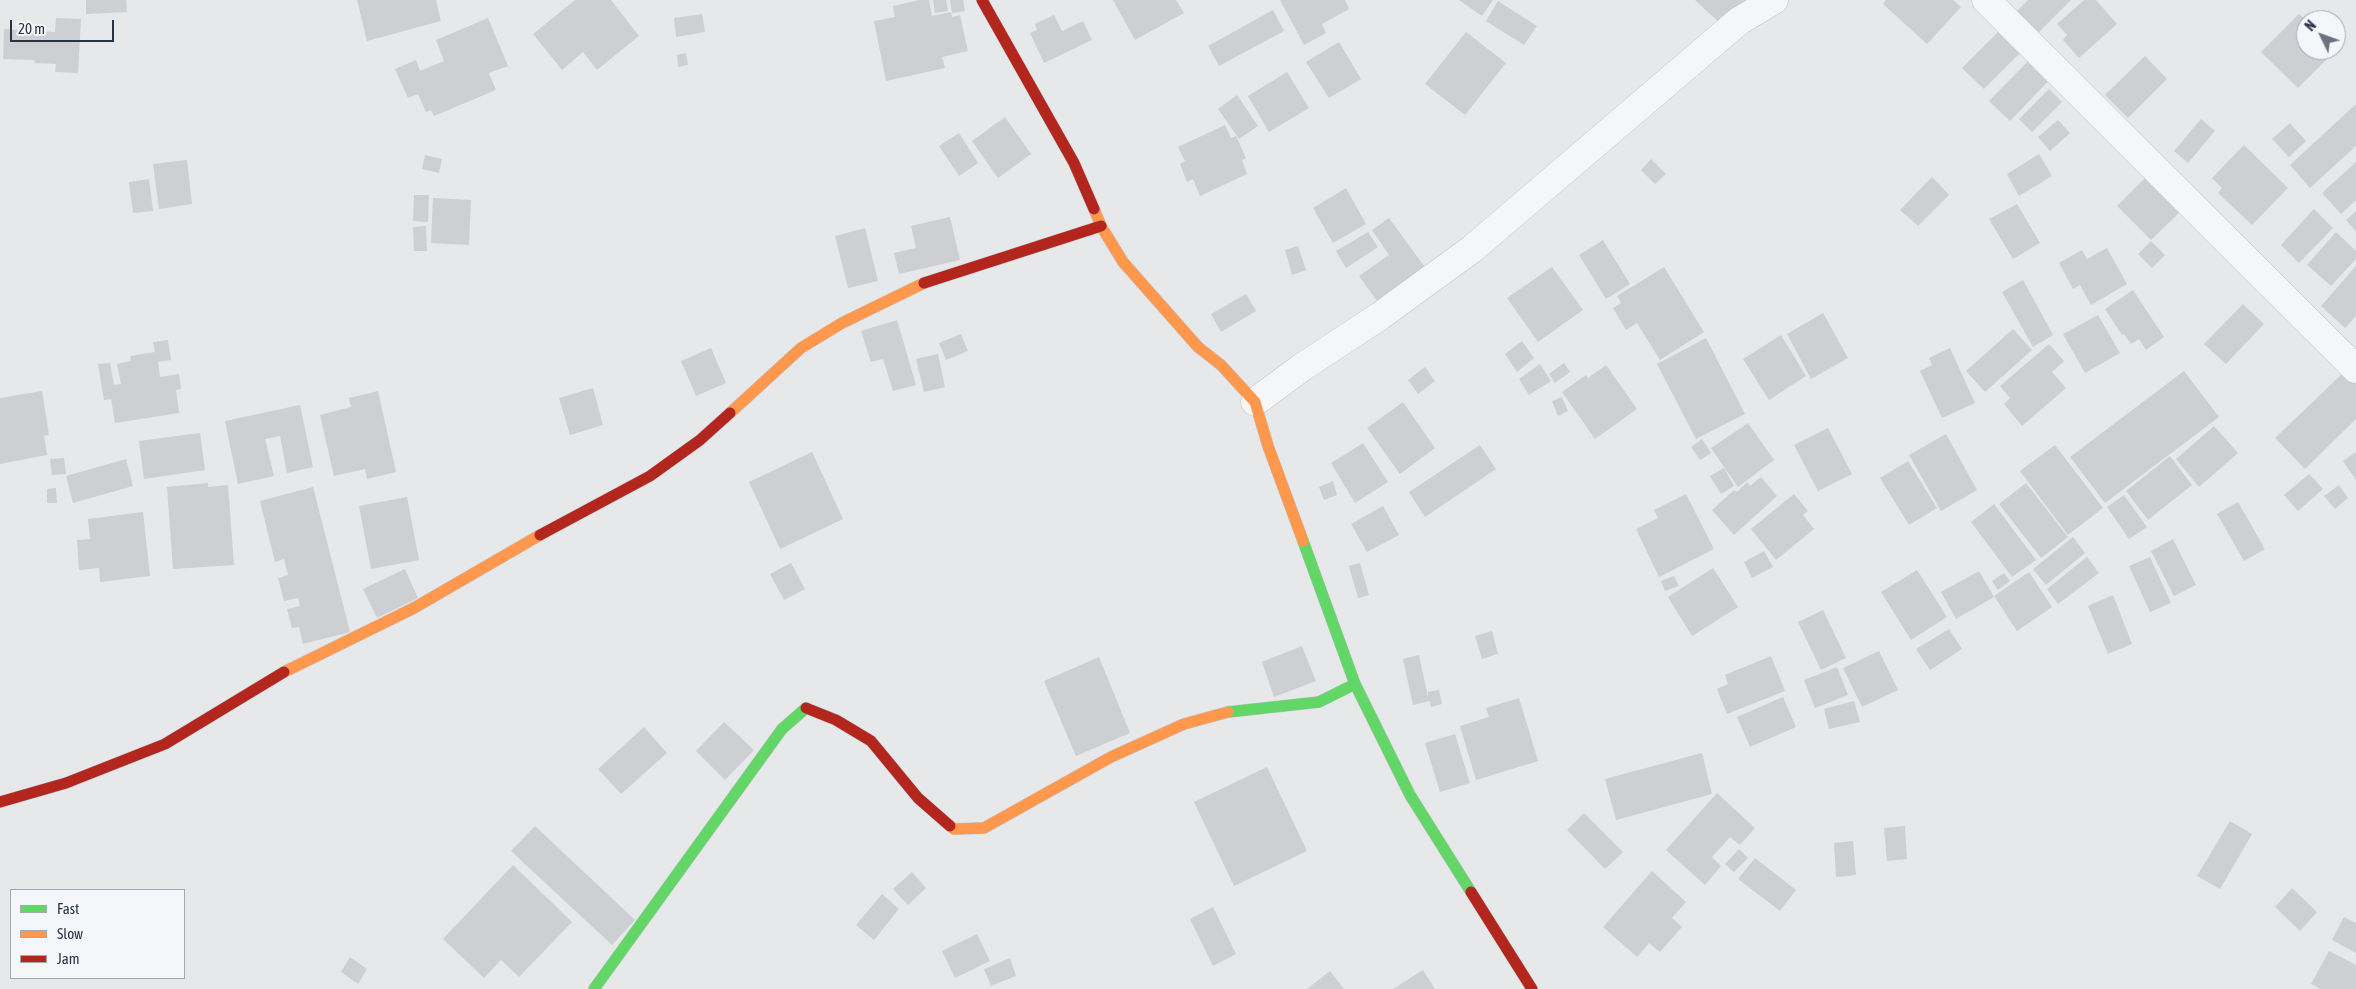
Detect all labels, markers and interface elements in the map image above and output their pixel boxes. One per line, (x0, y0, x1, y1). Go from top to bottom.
scale bar (12, 10, 116, 42)
north arrow (2296, 10, 2346, 60)
text: N (2302, 17, 2319, 34)
text: 20 m (18, 20, 45, 37)
legend (10, 889, 185, 979)
text: Fast (57, 900, 79, 917)
text: Slow (57, 925, 83, 942)
text: Jam (57, 950, 80, 967)

